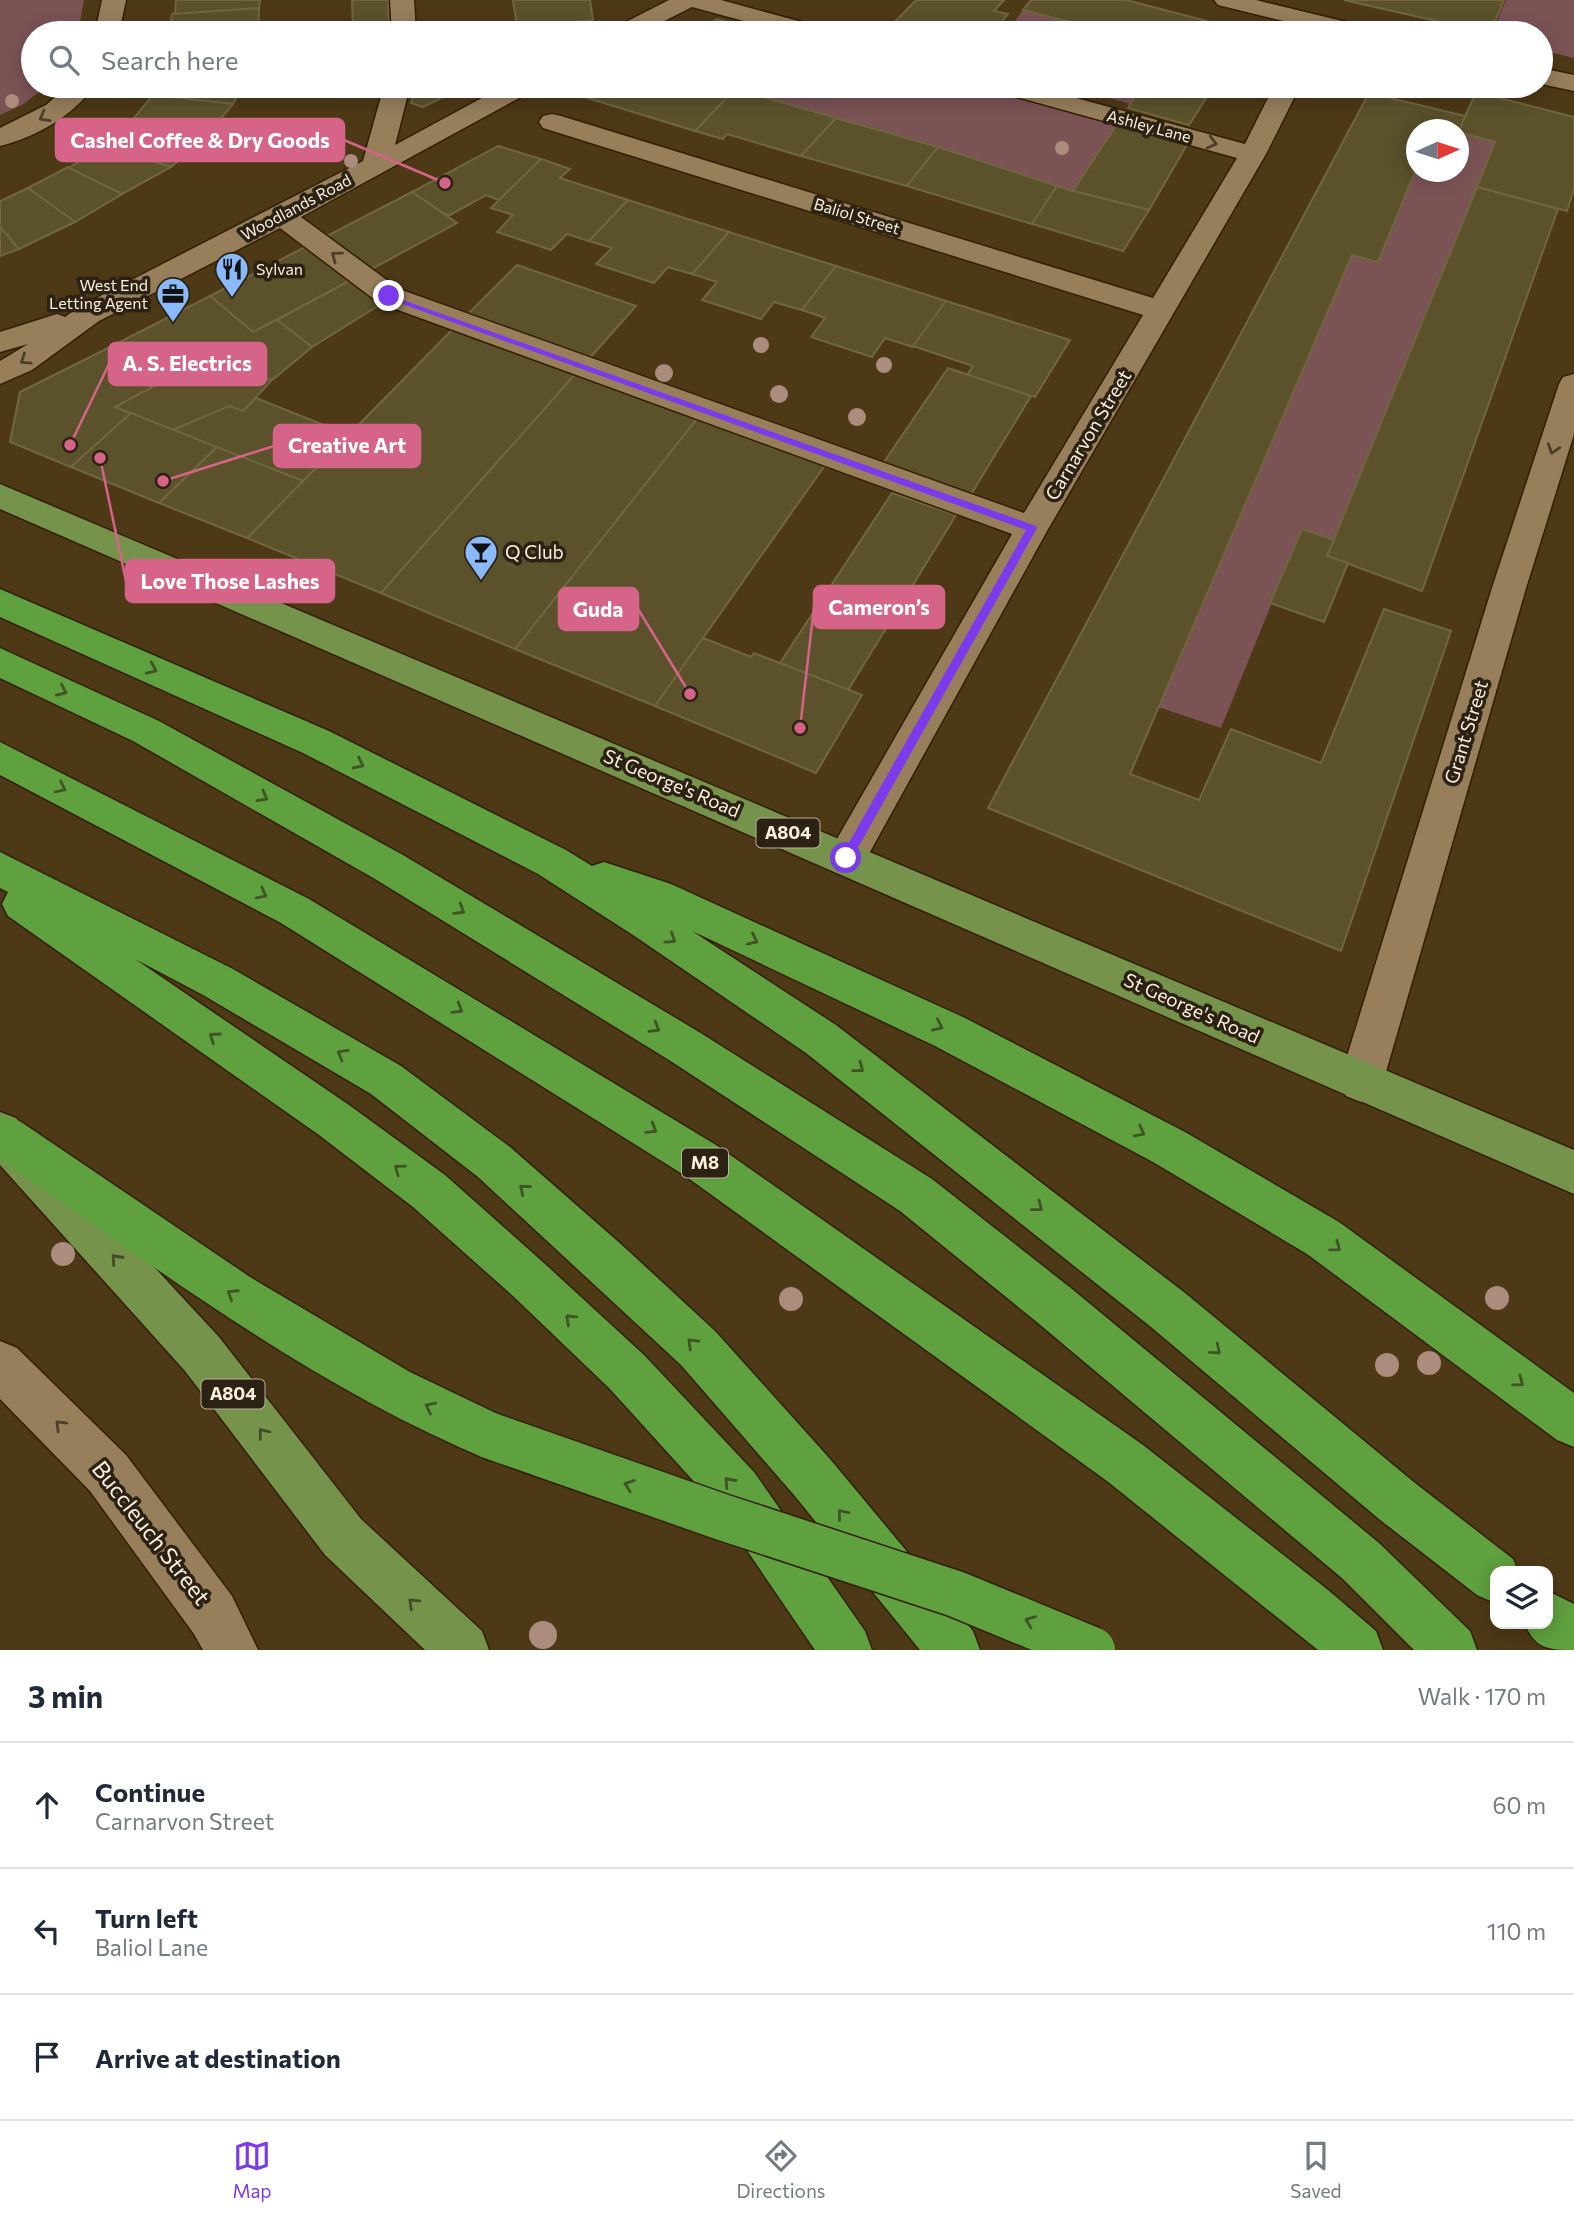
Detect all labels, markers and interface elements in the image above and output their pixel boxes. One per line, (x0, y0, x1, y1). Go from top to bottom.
search box (21, 21, 1553, 98)
icon: search (45, 41, 83, 79)
text: Search here (101, 44, 239, 75)
street label: Ashley Lane (1105, 105, 1193, 146)
one-way arrow (39, 109, 52, 122)
callout: Cashel Coffee & Dry Goods (56, 119, 344, 161)
north arrow (1406, 119, 1469, 182)
text: Cashel Coffee & Dry Goods (70, 127, 330, 152)
one-way arrow (1206, 135, 1218, 149)
street label: Woodlands Road (237, 170, 354, 244)
street label: Baliol Street (812, 193, 903, 238)
restaurant icon: Sylvan (213, 250, 251, 299)
one-way arrow (331, 252, 343, 264)
place label: Sylvan (256, 259, 303, 278)
place label: West End Letting Agent (49, 275, 148, 312)
office icon: West End Letting Agent (154, 275, 192, 324)
route end (373, 280, 404, 311)
callout: A. S. Electrics (109, 343, 266, 385)
text: A. S. Electrics (122, 350, 252, 375)
one-way arrow (20, 351, 33, 364)
street label: Carnarvon Street (1040, 365, 1136, 504)
callout: Creative Art (274, 425, 420, 467)
text: Creative Art (288, 432, 406, 457)
one-way arrow (1547, 443, 1562, 455)
bar icon: Q Club (462, 533, 500, 582)
place label: Q Club (505, 540, 564, 563)
callout: Love Those Lashes (126, 560, 334, 602)
text: Love Those Lashes (140, 568, 320, 593)
callout: Cameron’s (814, 586, 944, 628)
callout: Guda (559, 588, 638, 630)
text: Cameron’s (828, 594, 930, 619)
text: Guda (573, 596, 623, 621)
one-way arrow (145, 661, 157, 675)
street label: Grant Street (1439, 677, 1492, 787)
one-way arrow (55, 683, 67, 697)
street label: St George's Road (601, 743, 744, 822)
one-way arrow (352, 755, 364, 769)
one-way arrow (54, 780, 66, 794)
one-way arrow (256, 789, 268, 802)
road number: A804 (756, 818, 820, 848)
route start (830, 842, 861, 873)
one-way arrow (255, 886, 267, 899)
one-way arrow (453, 902, 466, 915)
one-way arrow (663, 931, 676, 943)
one-way arrow (746, 932, 758, 946)
street label: St George's Road (1121, 967, 1264, 1048)
one-way arrow (451, 1001, 464, 1014)
one-way arrow (931, 1018, 943, 1032)
one-way arrow (647, 1020, 660, 1033)
one-way arrow (209, 1033, 222, 1045)
one-way arrow (336, 1049, 349, 1062)
one-way arrow (851, 1059, 863, 1072)
one-way arrow (644, 1121, 657, 1134)
one-way arrow (1133, 1123, 1145, 1137)
road number: M8 (682, 1148, 728, 1178)
one-way arrow (395, 1165, 407, 1177)
one-way arrow (519, 1185, 532, 1197)
one-way arrow (1031, 1199, 1043, 1212)
one-way arrow (1328, 1239, 1341, 1251)
one-way arrow (112, 1254, 125, 1267)
one-way arrow (227, 1289, 240, 1302)
one-way arrow (565, 1315, 578, 1327)
one-way arrow (687, 1338, 700, 1351)
one-way arrow (1207, 1342, 1220, 1354)
one-way arrow (1511, 1373, 1524, 1386)
road number: A804 (202, 1380, 264, 1408)
one-way arrow (425, 1401, 437, 1415)
one-way arrow (56, 1421, 68, 1433)
one-way arrow (259, 1428, 272, 1441)
street label: Buccleuch Street (87, 1455, 217, 1610)
one-way arrow (724, 1477, 737, 1490)
one-way arrow (624, 1479, 636, 1493)
one-way arrow (838, 1509, 850, 1522)
map controls (1490, 1566, 1553, 1629)
button: layers (1490, 1566, 1553, 1629)
one-way arrow (408, 1599, 421, 1611)
one-way arrow (1025, 1615, 1038, 1629)
text: 3 min (28, 1677, 103, 1714)
text: Walk · 170 m (1418, 1682, 1546, 1710)
text: Continue (95, 1776, 205, 1807)
icon: ahead (28, 1786, 66, 1824)
text: 60 m (1493, 1791, 1546, 1819)
text: Carnarvon Street (95, 1807, 274, 1835)
text: Turn left (95, 1902, 198, 1933)
icon: left (28, 1912, 66, 1950)
text: 110 m (1487, 1917, 1546, 1945)
text: Baliol Lane (95, 1933, 208, 1961)
icon: arrive (28, 2038, 66, 2076)
text: Arrive at destination (95, 2042, 341, 2073)
tab: Map (232, 2137, 272, 2202)
tab: Directions (736, 2137, 826, 2202)
tab: Saved (1290, 2137, 1342, 2202)

